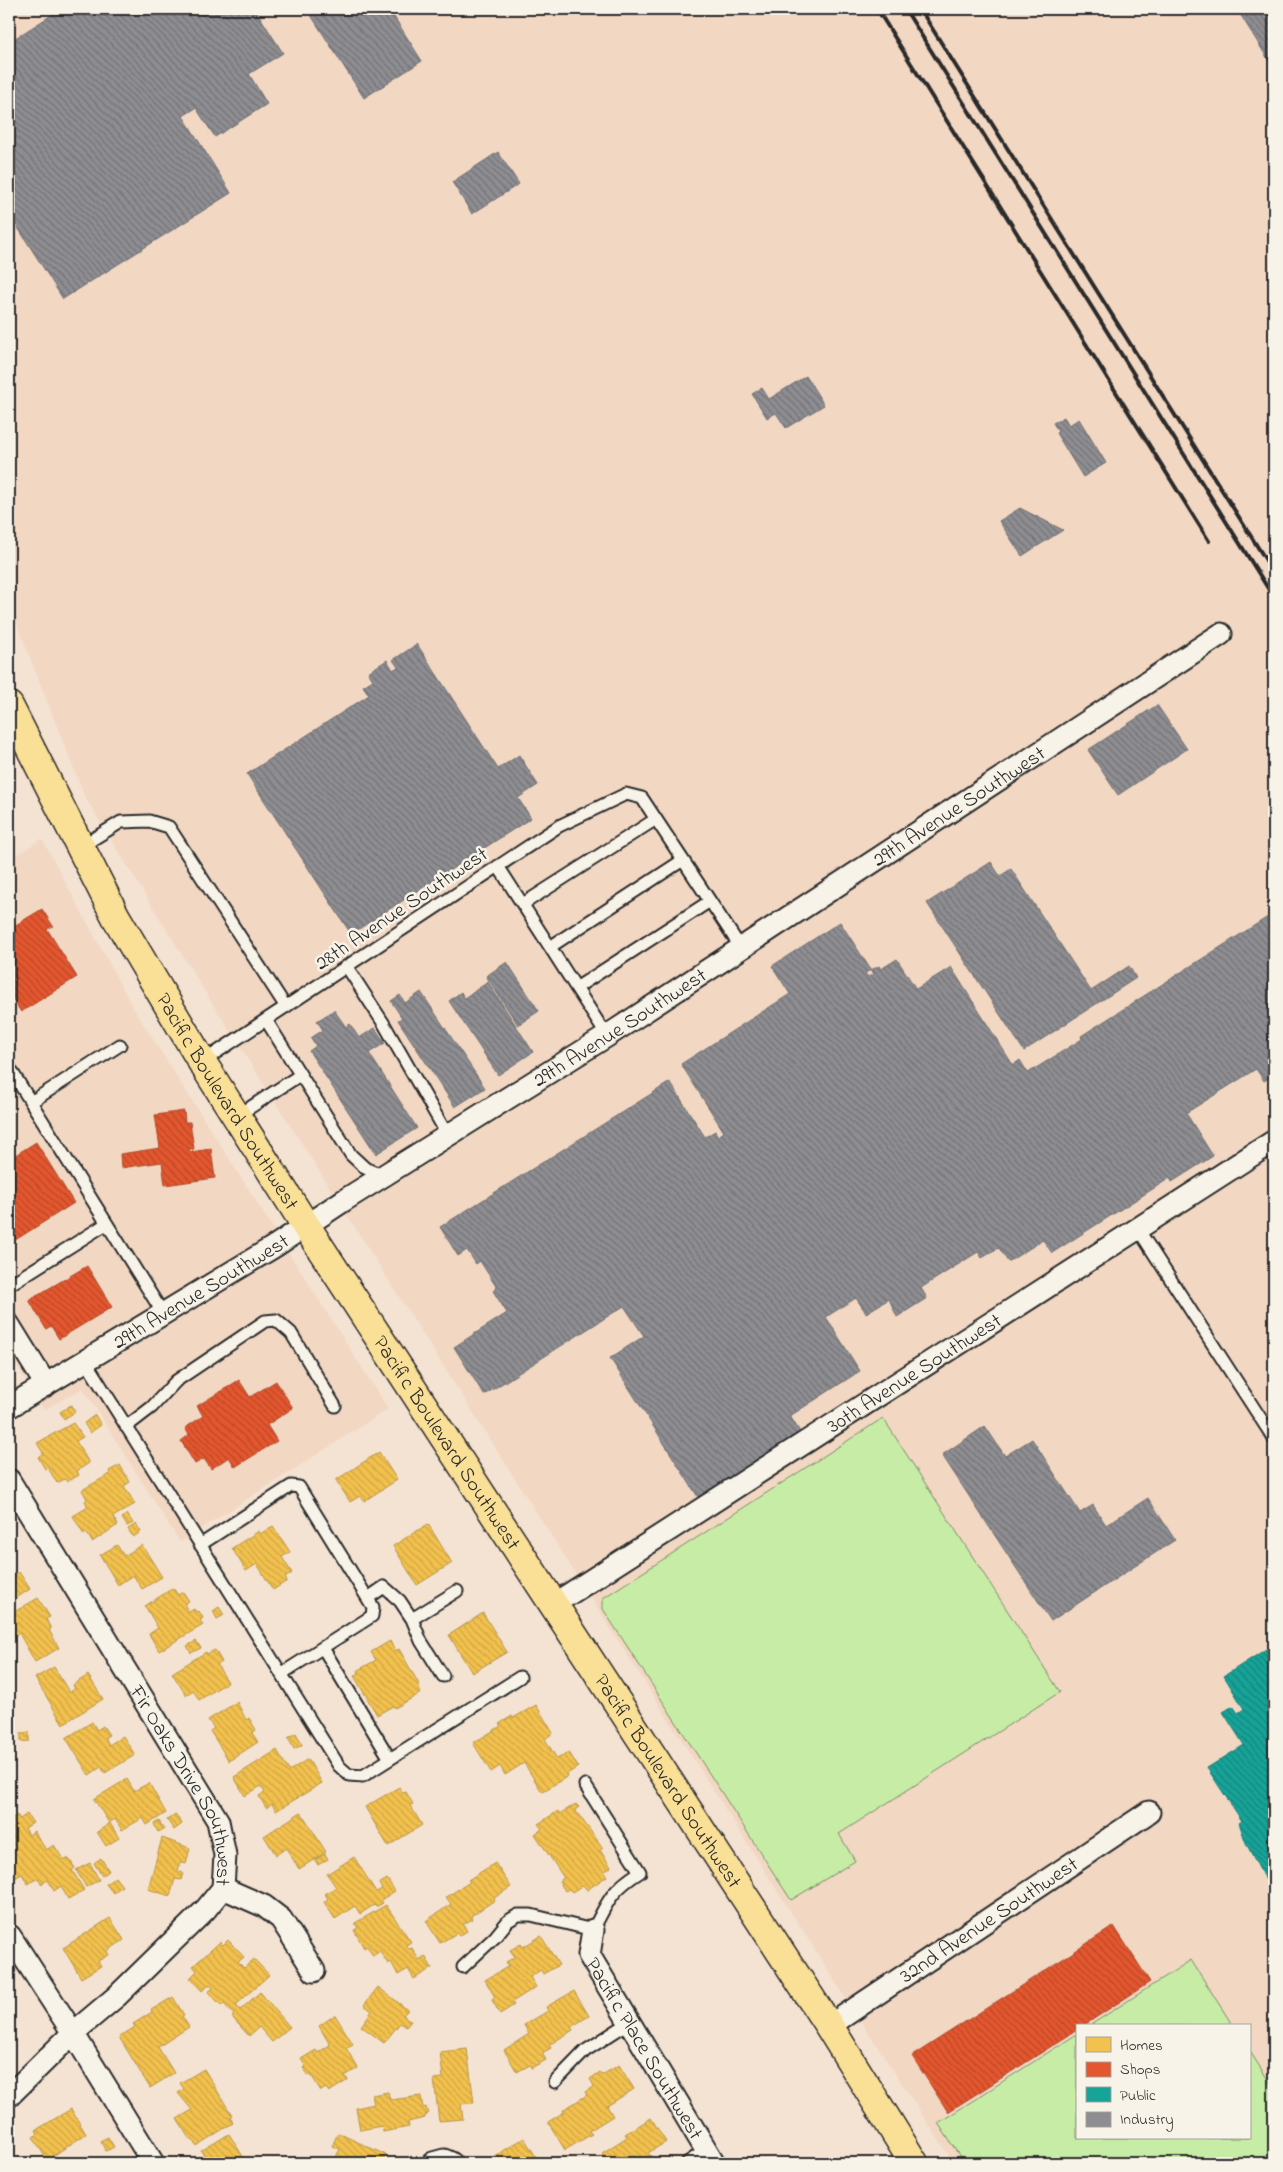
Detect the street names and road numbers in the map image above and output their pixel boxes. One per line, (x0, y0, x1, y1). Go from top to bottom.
street label: 29th Avenue Southwest (867, 740, 1052, 875)
street label: 28th Avenue Southwest (310, 840, 495, 979)
street label: 29th Avenue Southwest (528, 962, 713, 1096)
street label: Pacific Boulevard Southwest (147, 988, 305, 1217)
street label: 29th Avenue Southwest (108, 1228, 296, 1358)
street label: 30th Avenue Southwest (822, 1307, 1008, 1442)
street label: Pacific Boulevard Southwest (365, 1330, 527, 1557)
street label: Pacific Boulevard Southwest (586, 1669, 748, 1895)
street label: Fir Oaks Drive Southwest (121, 1679, 238, 1887)
street label: 32nd Avenue Southwest (895, 1850, 1085, 1991)
street label: Pacific Place Southwest (577, 1952, 710, 2146)

